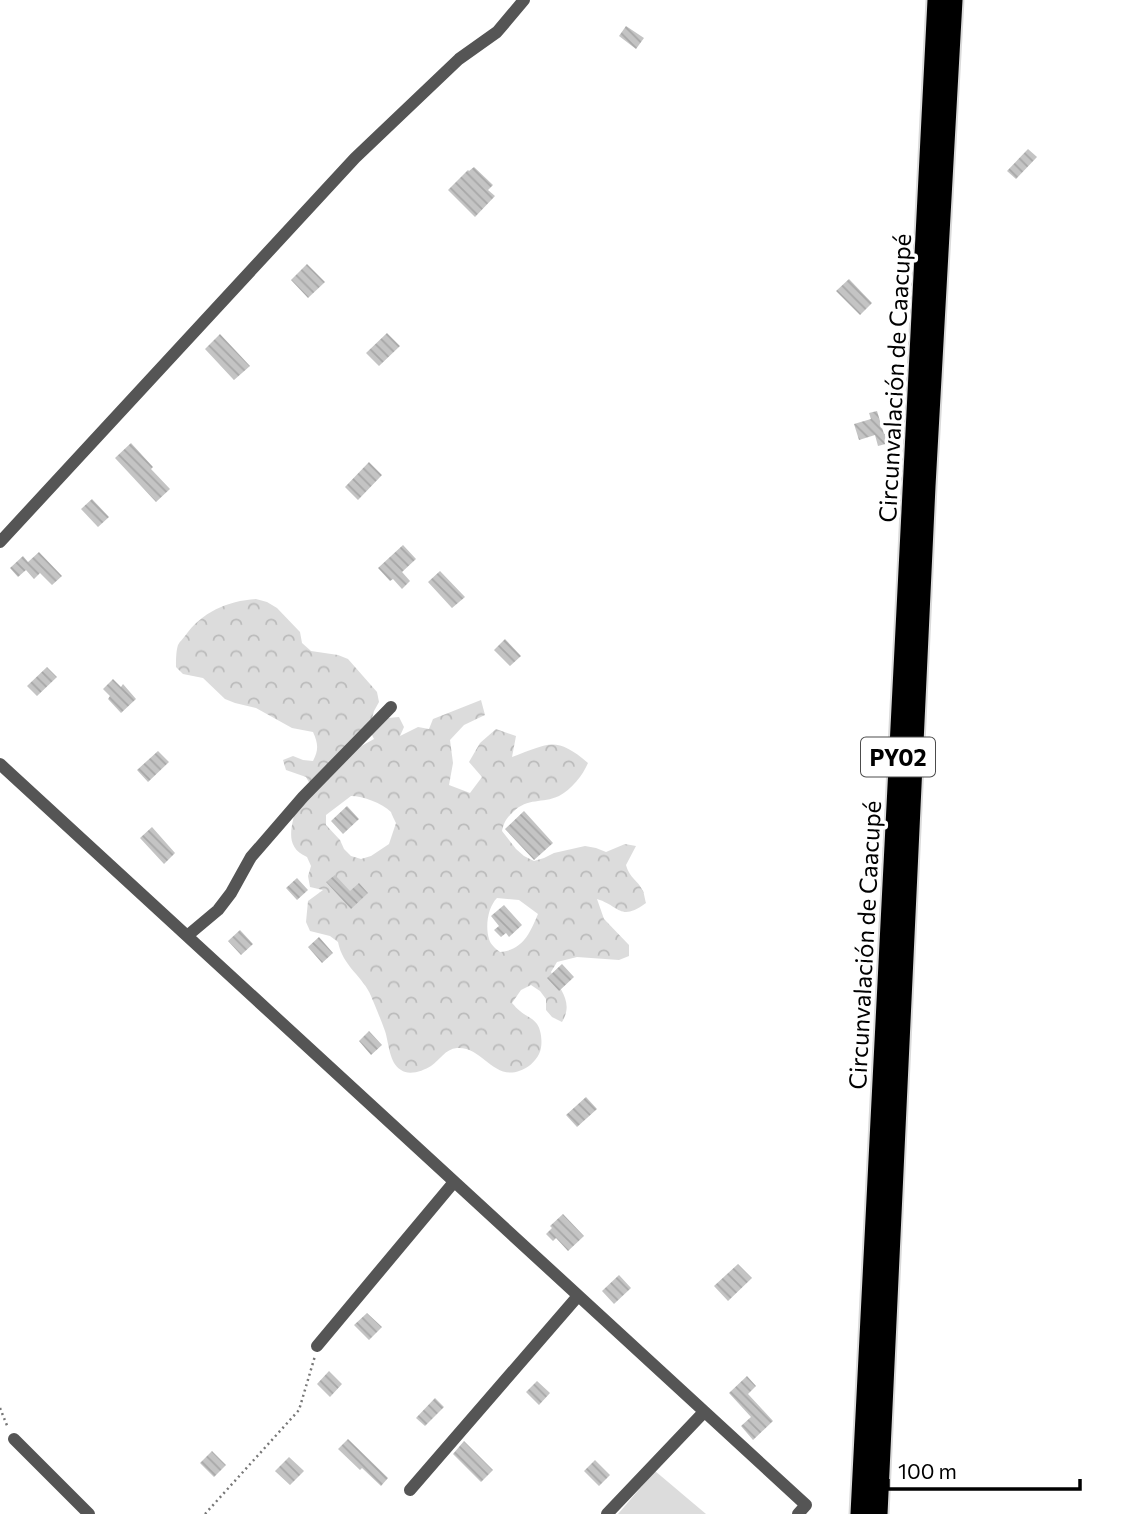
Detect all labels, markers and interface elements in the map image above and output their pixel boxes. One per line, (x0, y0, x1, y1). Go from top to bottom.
street label: Circunvalación de Caacupé (872, 233, 916, 523)
road number: PY02 (861, 737, 935, 776)
street label: Circunvalación de Caacupé (842, 800, 886, 1090)
scale bar (888, 1448, 1080, 1492)
text: 100 m (898, 1458, 957, 1483)

